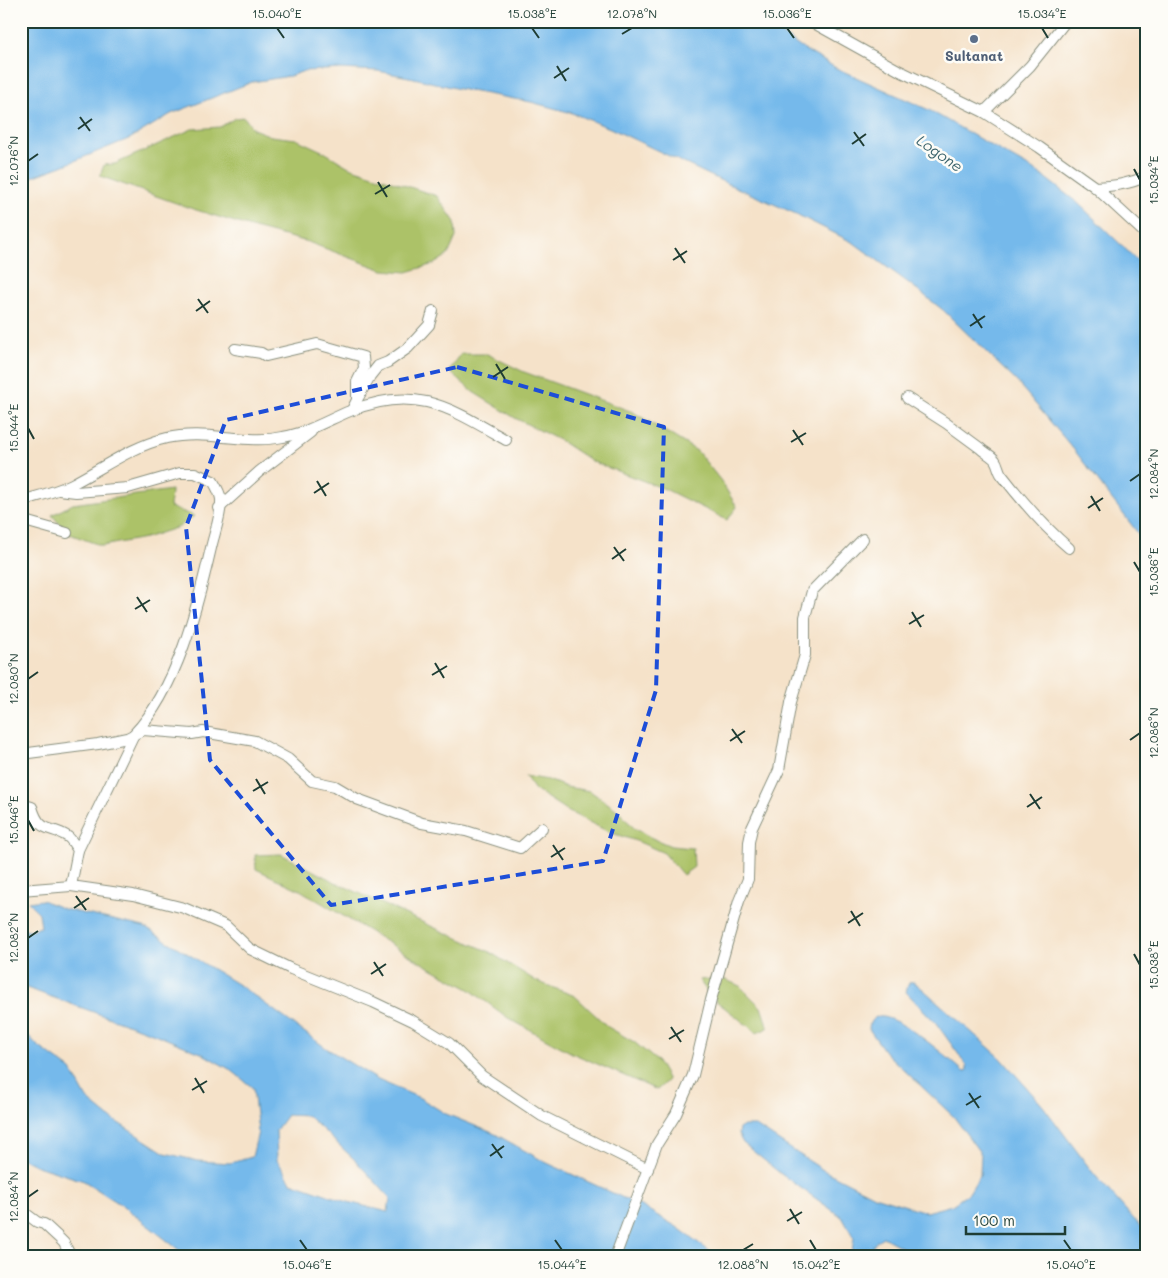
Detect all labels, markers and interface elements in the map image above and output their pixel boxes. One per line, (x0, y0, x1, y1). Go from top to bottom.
text: 15.040°E (252, 5, 302, 21)
text: 15.038°E (507, 5, 557, 21)
text: 12.078°N (607, 5, 657, 21)
text: 15.036°E (762, 5, 812, 21)
text: 15.034°E (1018, 5, 1067, 21)
marker: Sultanat (968, 33, 980, 45)
place label: Sultanat (945, 46, 1003, 65)
water label: Logone (913, 130, 967, 176)
text: 12.076°N (5, 136, 21, 186)
text: 15.034°E (1145, 155, 1161, 204)
text: 15.044°E (5, 403, 21, 452)
text: 12.084°N (1145, 449, 1161, 499)
text: 15.036°E (1145, 547, 1161, 597)
text: 12.080°N (5, 653, 21, 705)
text: 12.086°N (1145, 708, 1161, 759)
text: 15.046°E (5, 795, 21, 845)
text: 12.082°N (5, 913, 21, 963)
text: 15.038°E (1145, 940, 1161, 990)
text: 12.084°N (5, 1172, 21, 1222)
scale bar (966, 1203, 1064, 1235)
text: 100 m (973, 1210, 1015, 1230)
text: 15.046°E (282, 1256, 332, 1272)
text: 15.044°E (538, 1256, 587, 1272)
text: 12.088°N (717, 1256, 769, 1272)
text: 15.042°E (792, 1256, 840, 1272)
text: 15.040°E (1046, 1256, 1096, 1272)

